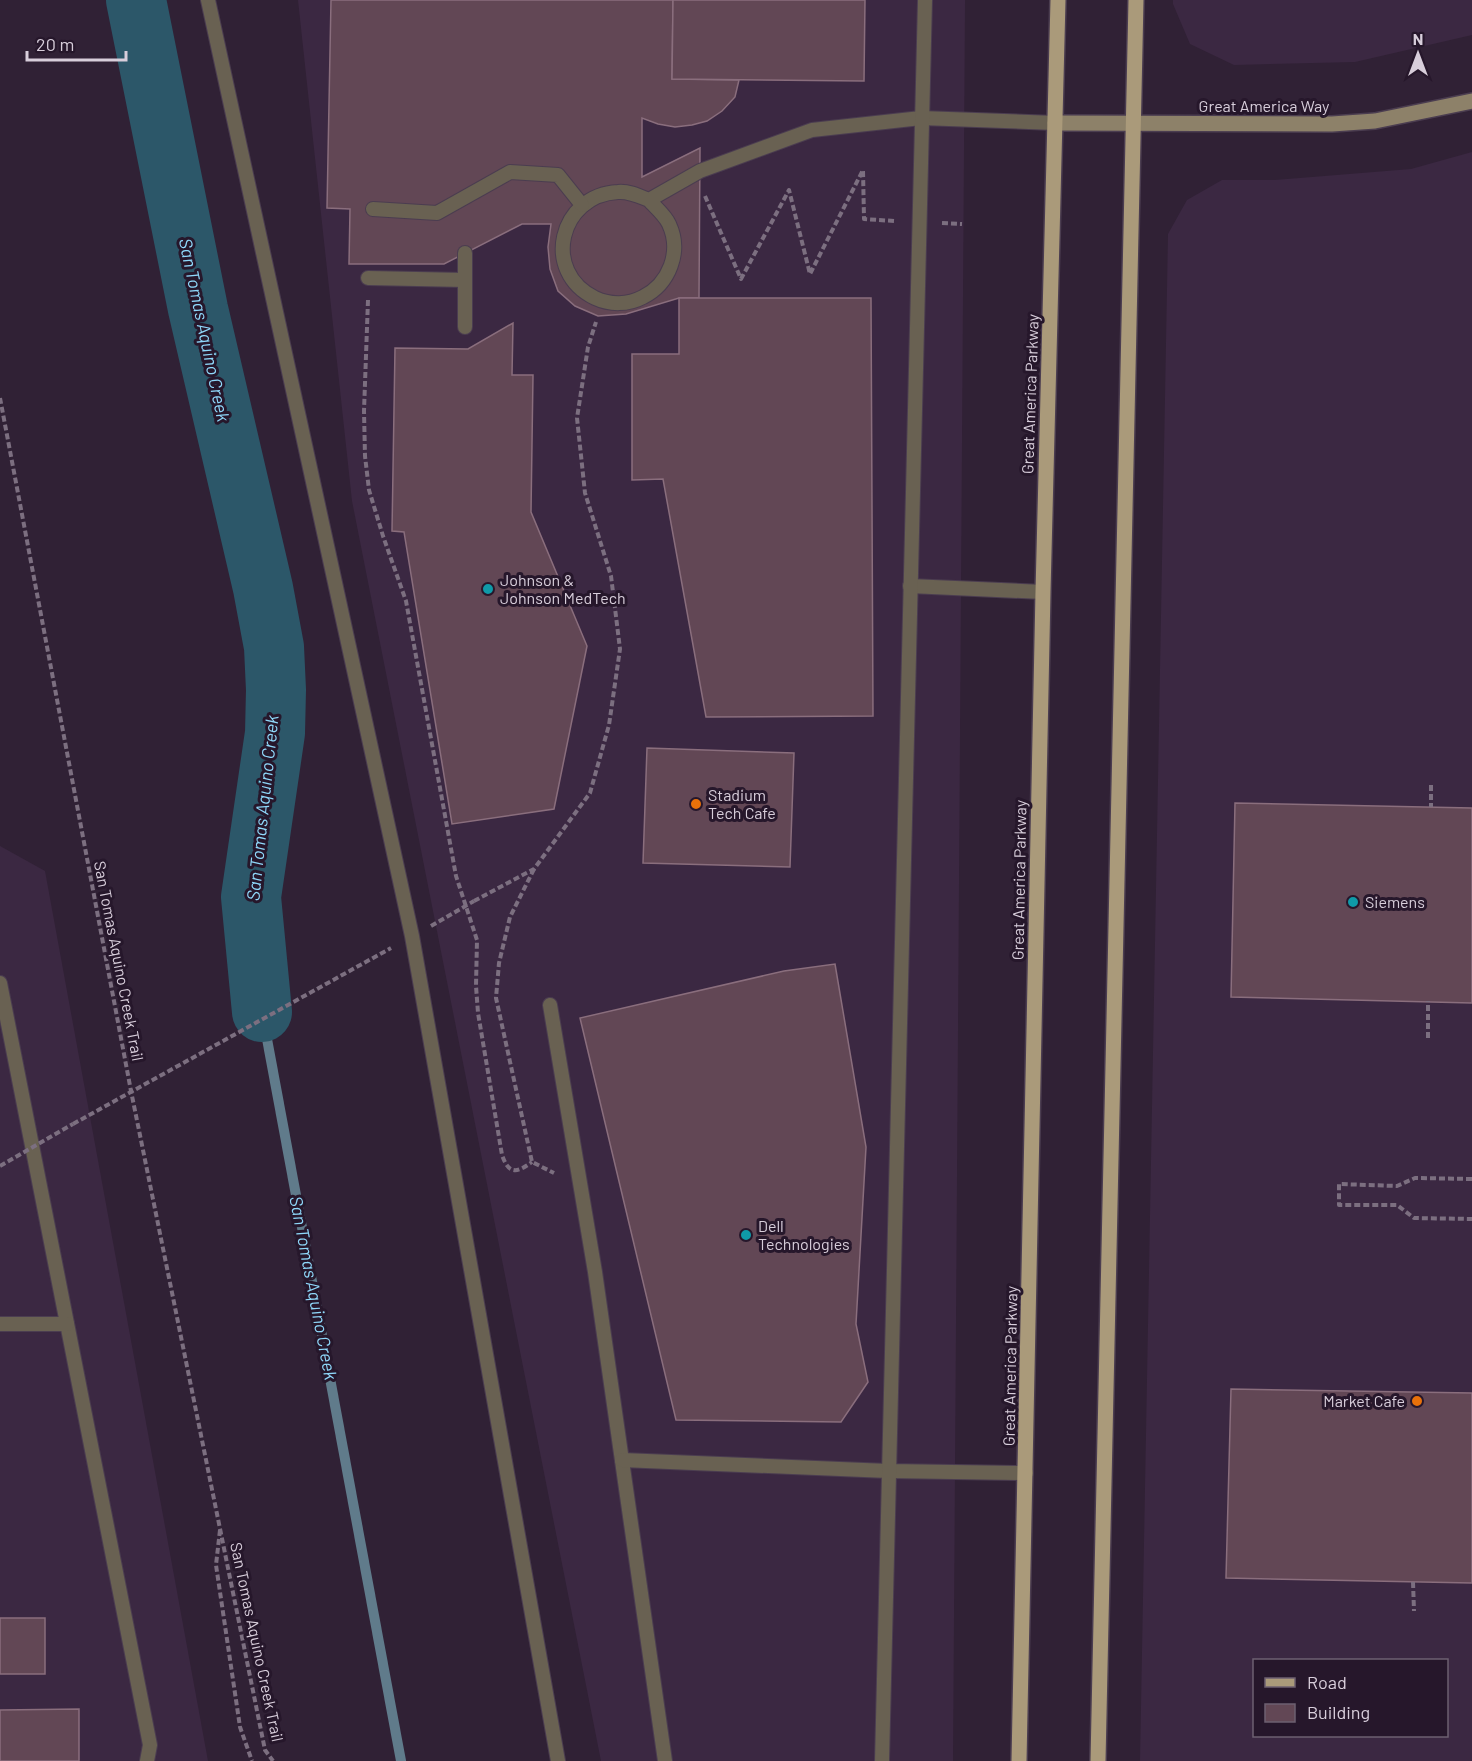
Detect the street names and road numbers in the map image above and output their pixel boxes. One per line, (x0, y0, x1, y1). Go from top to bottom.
street label: Great America Way (1199, 96, 1330, 115)
street label: Great America Parkway (1017, 313, 1042, 474)
street label: Great America Parkway (1008, 799, 1029, 960)
street label: San Tomas Aquino Creek Trail (91, 859, 148, 1063)
street label: Great America Parkway (999, 1285, 1020, 1446)
street label: San Tomas Aquino Creek Trail (227, 1540, 288, 1743)

